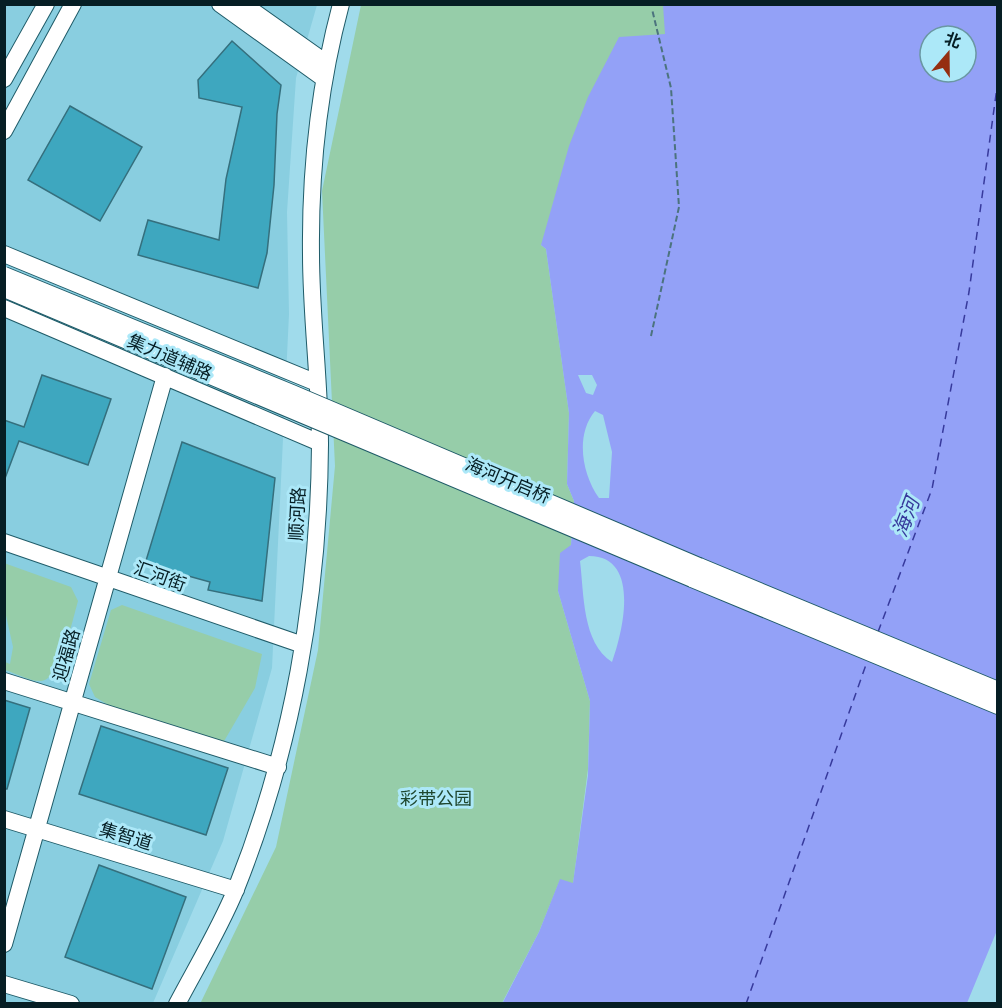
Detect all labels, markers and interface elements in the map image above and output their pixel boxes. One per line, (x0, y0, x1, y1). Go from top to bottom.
north arrow (918, 24, 978, 84)
text: 北 (942, 29, 964, 52)
street label: 集力道辅路 (124, 330, 216, 384)
street label: 海河开启桥 (462, 453, 554, 507)
street label: 顺河路 (285, 486, 309, 542)
water label: 海河 (888, 490, 926, 540)
street label: 汇河街 (131, 557, 189, 595)
street label: 迎福路 (48, 626, 84, 684)
park label: 彩带公园 (400, 788, 472, 809)
street label: 集智道 (97, 818, 155, 854)

